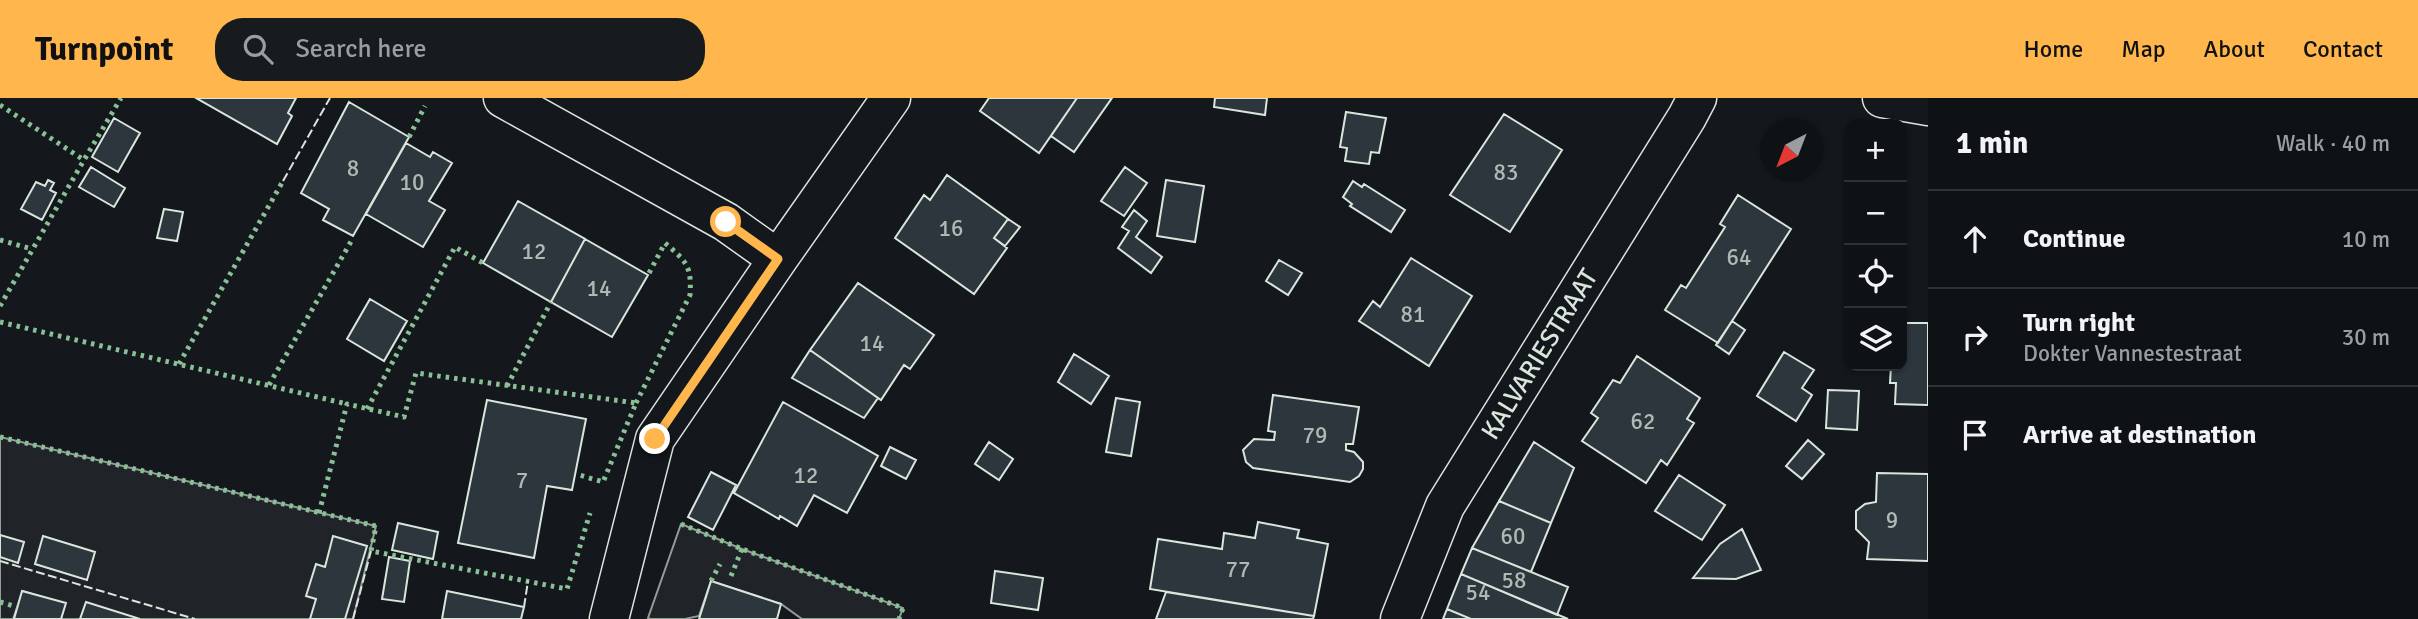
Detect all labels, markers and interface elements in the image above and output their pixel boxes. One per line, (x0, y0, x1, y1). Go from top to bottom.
search box (215, 18, 705, 81)
text: Turnpoint (35, 29, 173, 70)
icon: search (239, 30, 277, 68)
text: Search here (295, 33, 427, 65)
text: Home (2023, 34, 2083, 64)
text: Map (2121, 34, 2166, 64)
text: About (2204, 34, 2265, 64)
text: Contact (2303, 34, 2383, 64)
north arrow (1760, 119, 1823, 182)
map controls (1844, 119, 1907, 371)
button: + (1844, 119, 1907, 182)
text: 1 min (1956, 125, 2028, 162)
text: Walk · 40 m (2276, 129, 2390, 158)
house number: 8 (347, 154, 359, 183)
house number: 83 (1494, 158, 1518, 187)
house number: 10 (400, 168, 424, 197)
button: − (1844, 182, 1907, 245)
route start (710, 206, 741, 237)
house number: 16 (939, 214, 963, 243)
icon: ahead (1956, 220, 1994, 258)
text: Continue (2023, 223, 2125, 255)
text: 10 m (2342, 225, 2390, 254)
house number: 12 (522, 237, 546, 266)
house number: 64 (1727, 243, 1751, 272)
button: locate (1844, 245, 1907, 308)
street label: KALVARIESTRAAT (1475, 263, 1605, 446)
house number: 14 (587, 274, 611, 303)
house number: 81 (1401, 300, 1425, 329)
text: Turn right (2023, 307, 2135, 339)
button: layers (1844, 308, 1907, 371)
icon: right (1956, 318, 1994, 356)
text: 30 m (2342, 323, 2390, 352)
house number: 14 (860, 329, 884, 358)
text: Dokter Vannestestraat (2023, 339, 2242, 368)
house number: 62 (1631, 407, 1655, 436)
icon: arrive (1956, 416, 1994, 454)
text: Arrive at destination (2023, 419, 2256, 451)
house number: 79 (1303, 421, 1327, 450)
route end (639, 423, 670, 454)
house number: 12 (794, 461, 818, 490)
house number: 7 (516, 466, 528, 495)
house number: 9 (1886, 506, 1898, 535)
house number: 60 (1501, 522, 1525, 551)
house number: 77 (1226, 555, 1250, 584)
house number: 58 (1502, 566, 1526, 595)
house number: 54 (1466, 578, 1490, 607)

